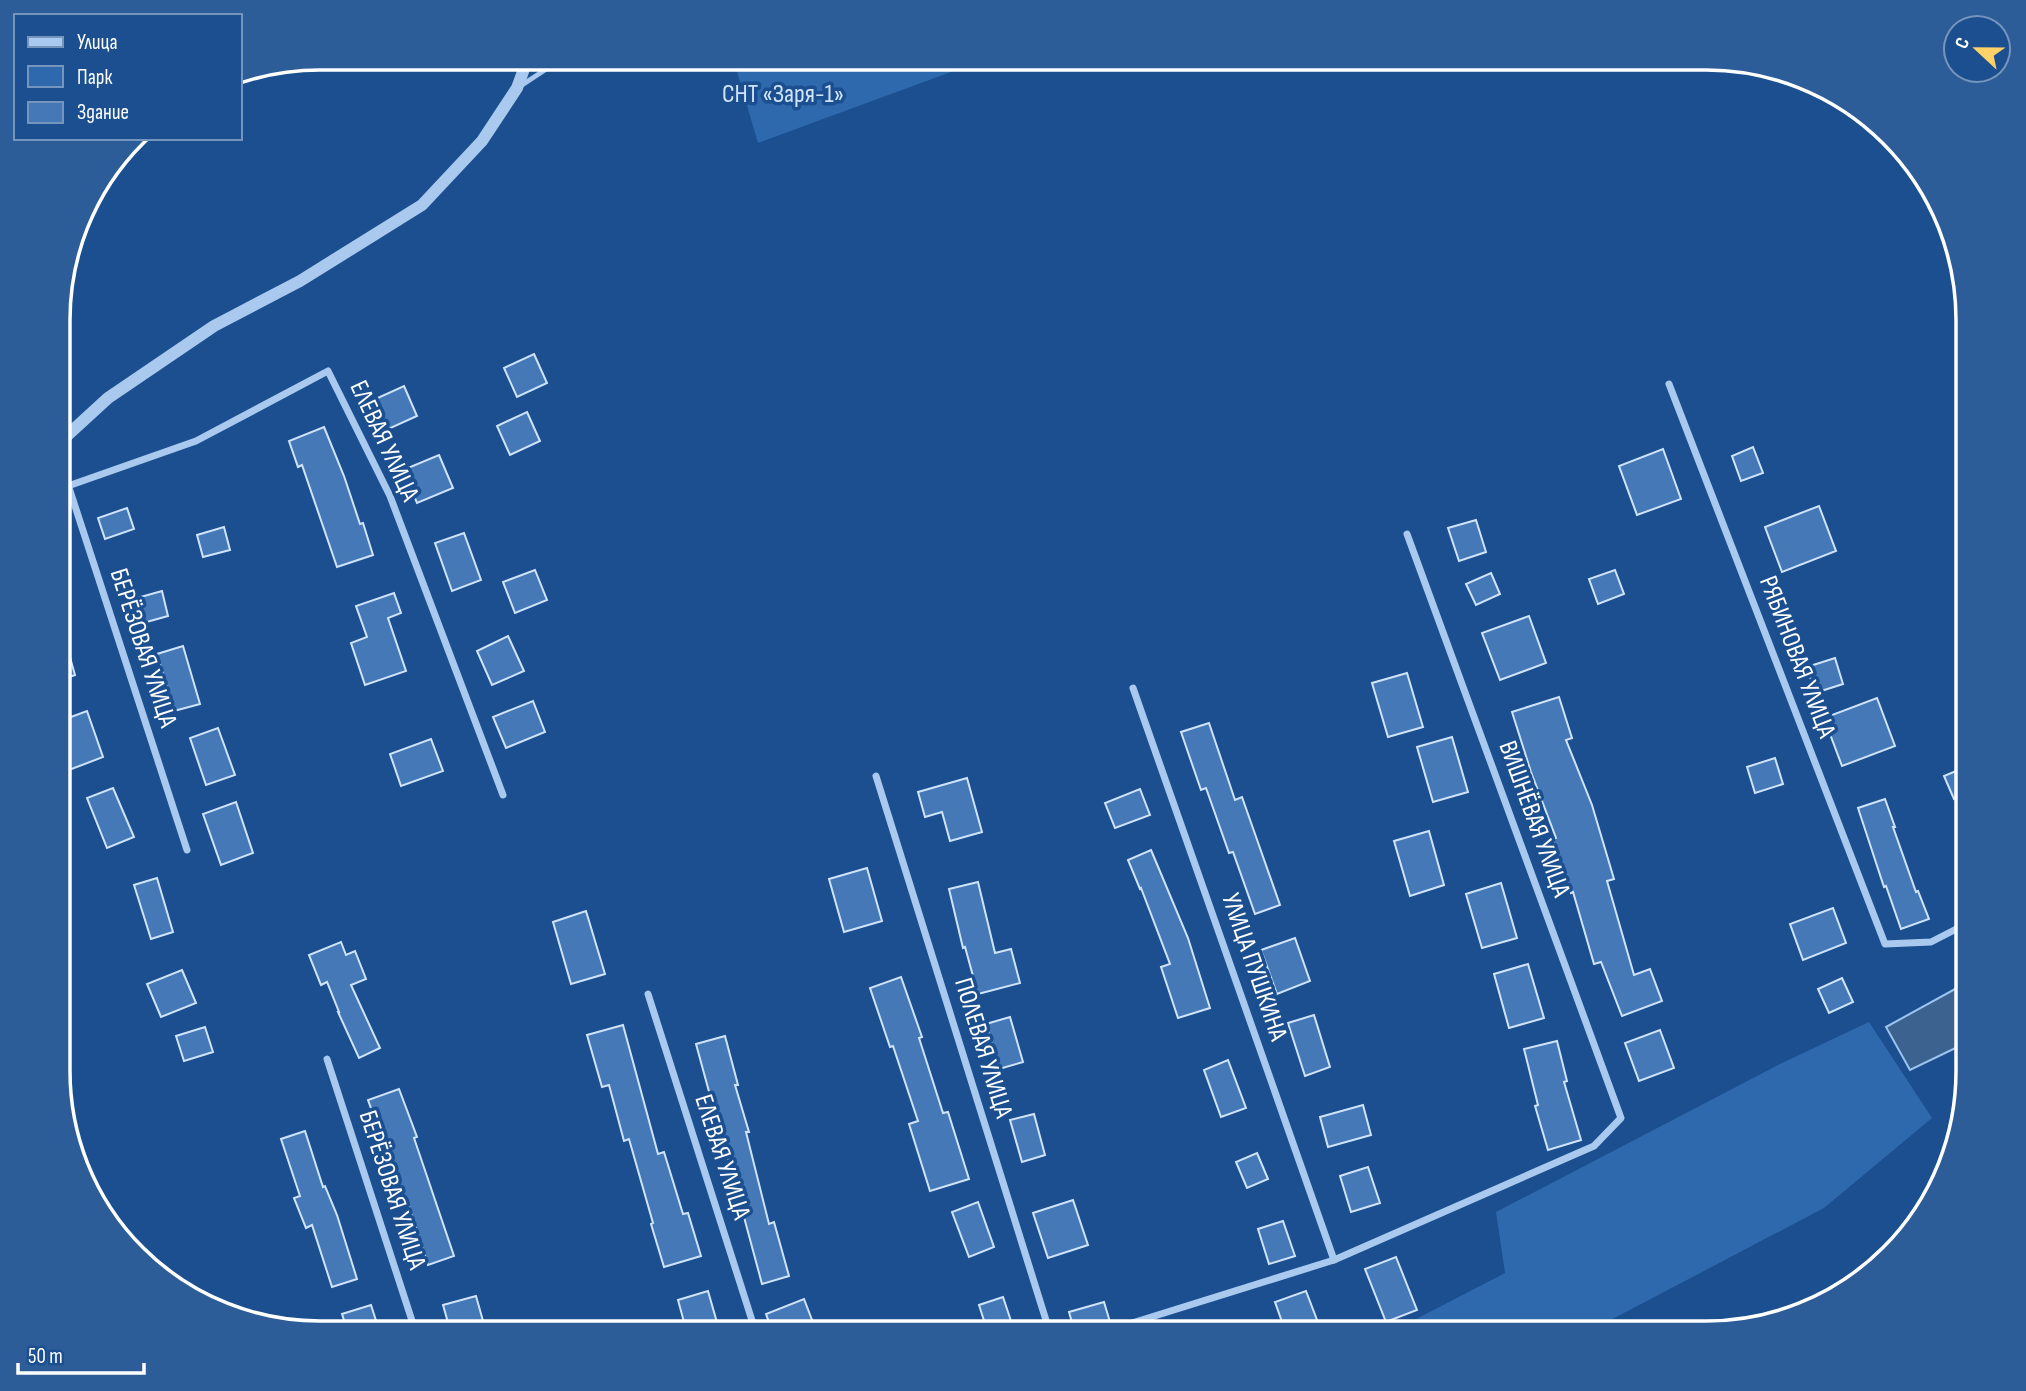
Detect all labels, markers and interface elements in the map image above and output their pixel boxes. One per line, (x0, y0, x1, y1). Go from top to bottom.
legend (14, 14, 242, 140)
north arrow (1942, 14, 2012, 84)
text: Улица (77, 30, 118, 55)
text: С (1950, 34, 1975, 52)
text: Парк (77, 65, 112, 90)
park label: СНТ «Заря-1» (722, 79, 844, 110)
text: Здание (77, 100, 129, 125)
street label: ЕЛЕВАЯ УЛИЦА (343, 376, 426, 507)
street label: БЕРЁЗОВАЯ УЛИЦА (103, 565, 184, 732)
street label: РЯБИНОВАЯ УЛИЦА (1752, 572, 1842, 743)
street label: ВИШНЁВАЯ УЛИЦА (1491, 737, 1577, 902)
street label: УЛИЦА ПУШКИНА (1214, 889, 1294, 1046)
street label: ПОЛЕВАЯ УЛИЦА (947, 974, 1019, 1123)
street label: ЕЛЕВАЯ УЛИЦА (687, 1091, 757, 1224)
street label: БЕРЁЗОВАЯ УЛИЦА (352, 1107, 433, 1274)
scale bar (18, 1332, 144, 1376)
text: 50 m (28, 1344, 63, 1369)

